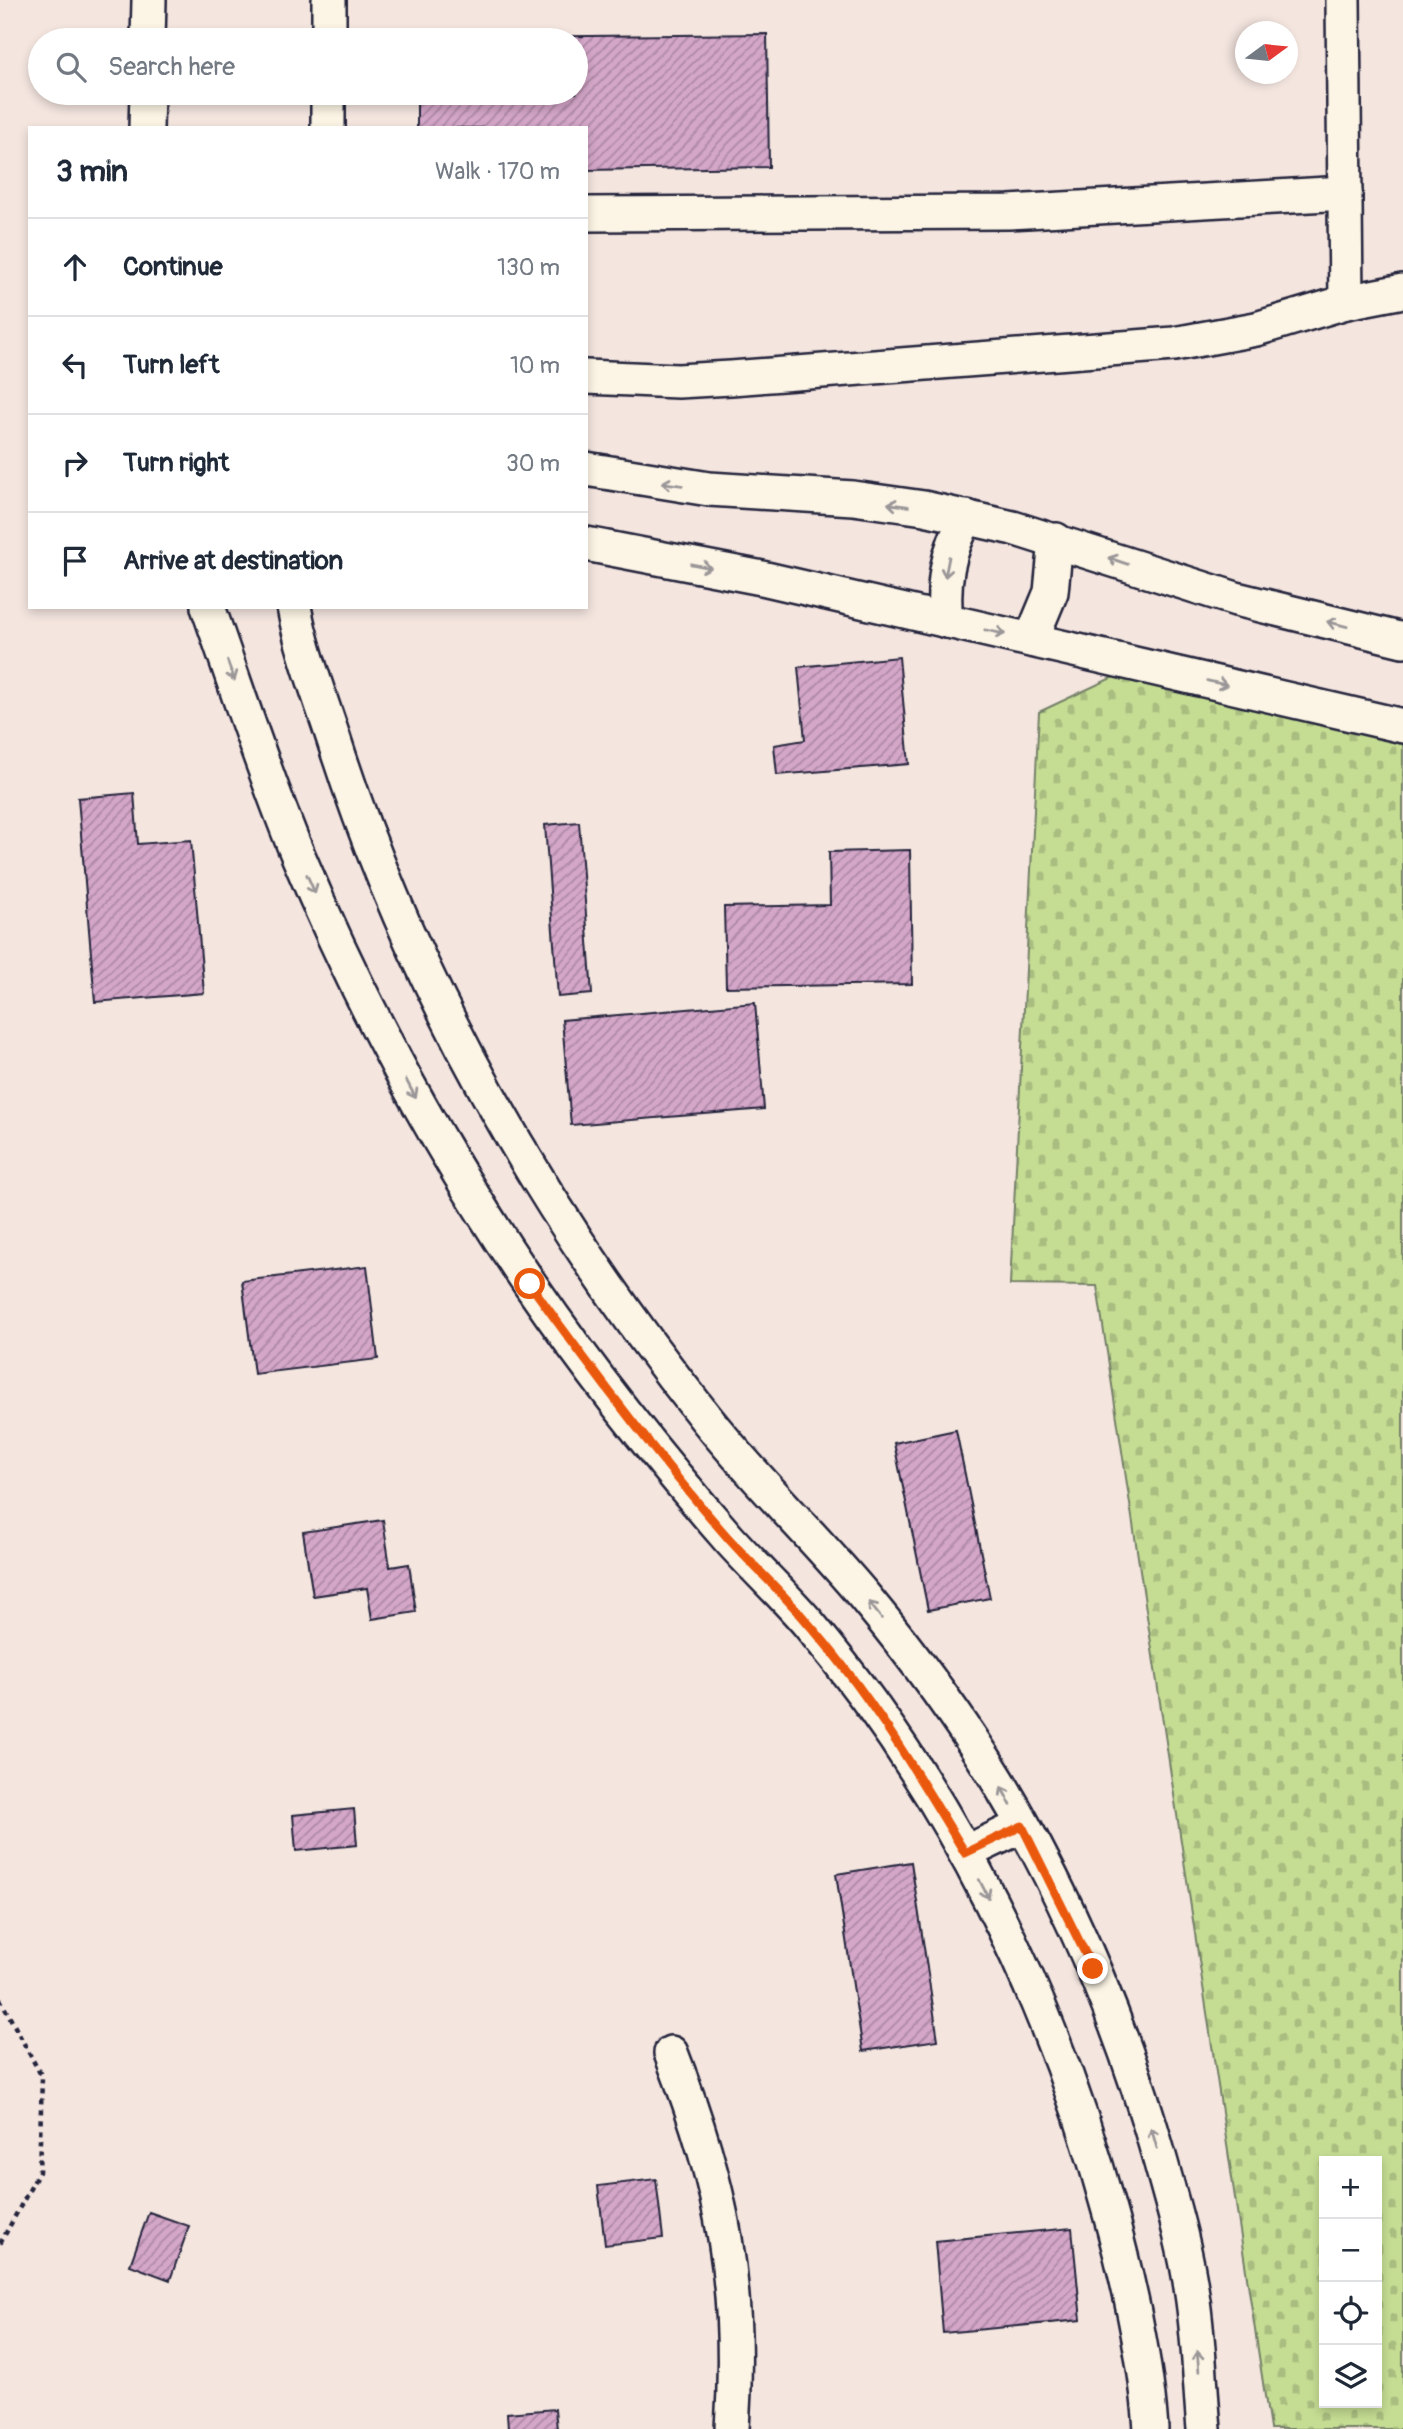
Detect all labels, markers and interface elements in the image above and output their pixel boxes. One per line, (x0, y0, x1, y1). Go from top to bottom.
north arrow (1235, 21, 1298, 84)
search box (28, 28, 588, 105)
icon: search (52, 48, 90, 86)
text: Search here (108, 51, 235, 83)
text: 3 min (56, 153, 128, 190)
text: Walk · 170 m (435, 157, 560, 186)
icon: ahead (56, 248, 94, 286)
text: Continue (123, 251, 223, 283)
text: 130 m (497, 253, 560, 282)
icon: left (56, 346, 94, 384)
text: Turn left (123, 349, 219, 381)
text: 10 m (510, 351, 560, 380)
icon: right (56, 444, 94, 482)
text: Turn right (123, 447, 229, 479)
text: 30 m (506, 449, 560, 478)
one-way arrow (661, 477, 684, 490)
one-way arrow (887, 498, 910, 511)
icon: arrive (56, 542, 94, 580)
text: Arrive at destination (123, 545, 343, 577)
one-way arrow (1108, 554, 1130, 566)
one-way arrow (940, 555, 953, 578)
one-way arrow (689, 560, 712, 573)
one-way arrow (1326, 617, 1349, 630)
one-way arrow (983, 625, 1006, 639)
one-way arrow (226, 660, 238, 682)
one-way arrow (1205, 676, 1228, 690)
one-way arrow (305, 873, 318, 894)
one-way arrow (404, 1078, 418, 1098)
route start (514, 1268, 545, 1299)
one-way arrow (867, 1601, 882, 1620)
one-way arrow (998, 1786, 1012, 1806)
one-way arrow (977, 1878, 991, 1899)
route end (1077, 1953, 1108, 1984)
one-way arrow (1147, 2128, 1160, 2150)
map controls (1319, 2156, 1382, 2408)
button: + (1319, 2156, 1382, 2219)
button: − (1319, 2219, 1382, 2282)
button: locate (1319, 2282, 1382, 2345)
button: layers (1319, 2345, 1382, 2408)
one-way arrow (1191, 2350, 1204, 2373)

